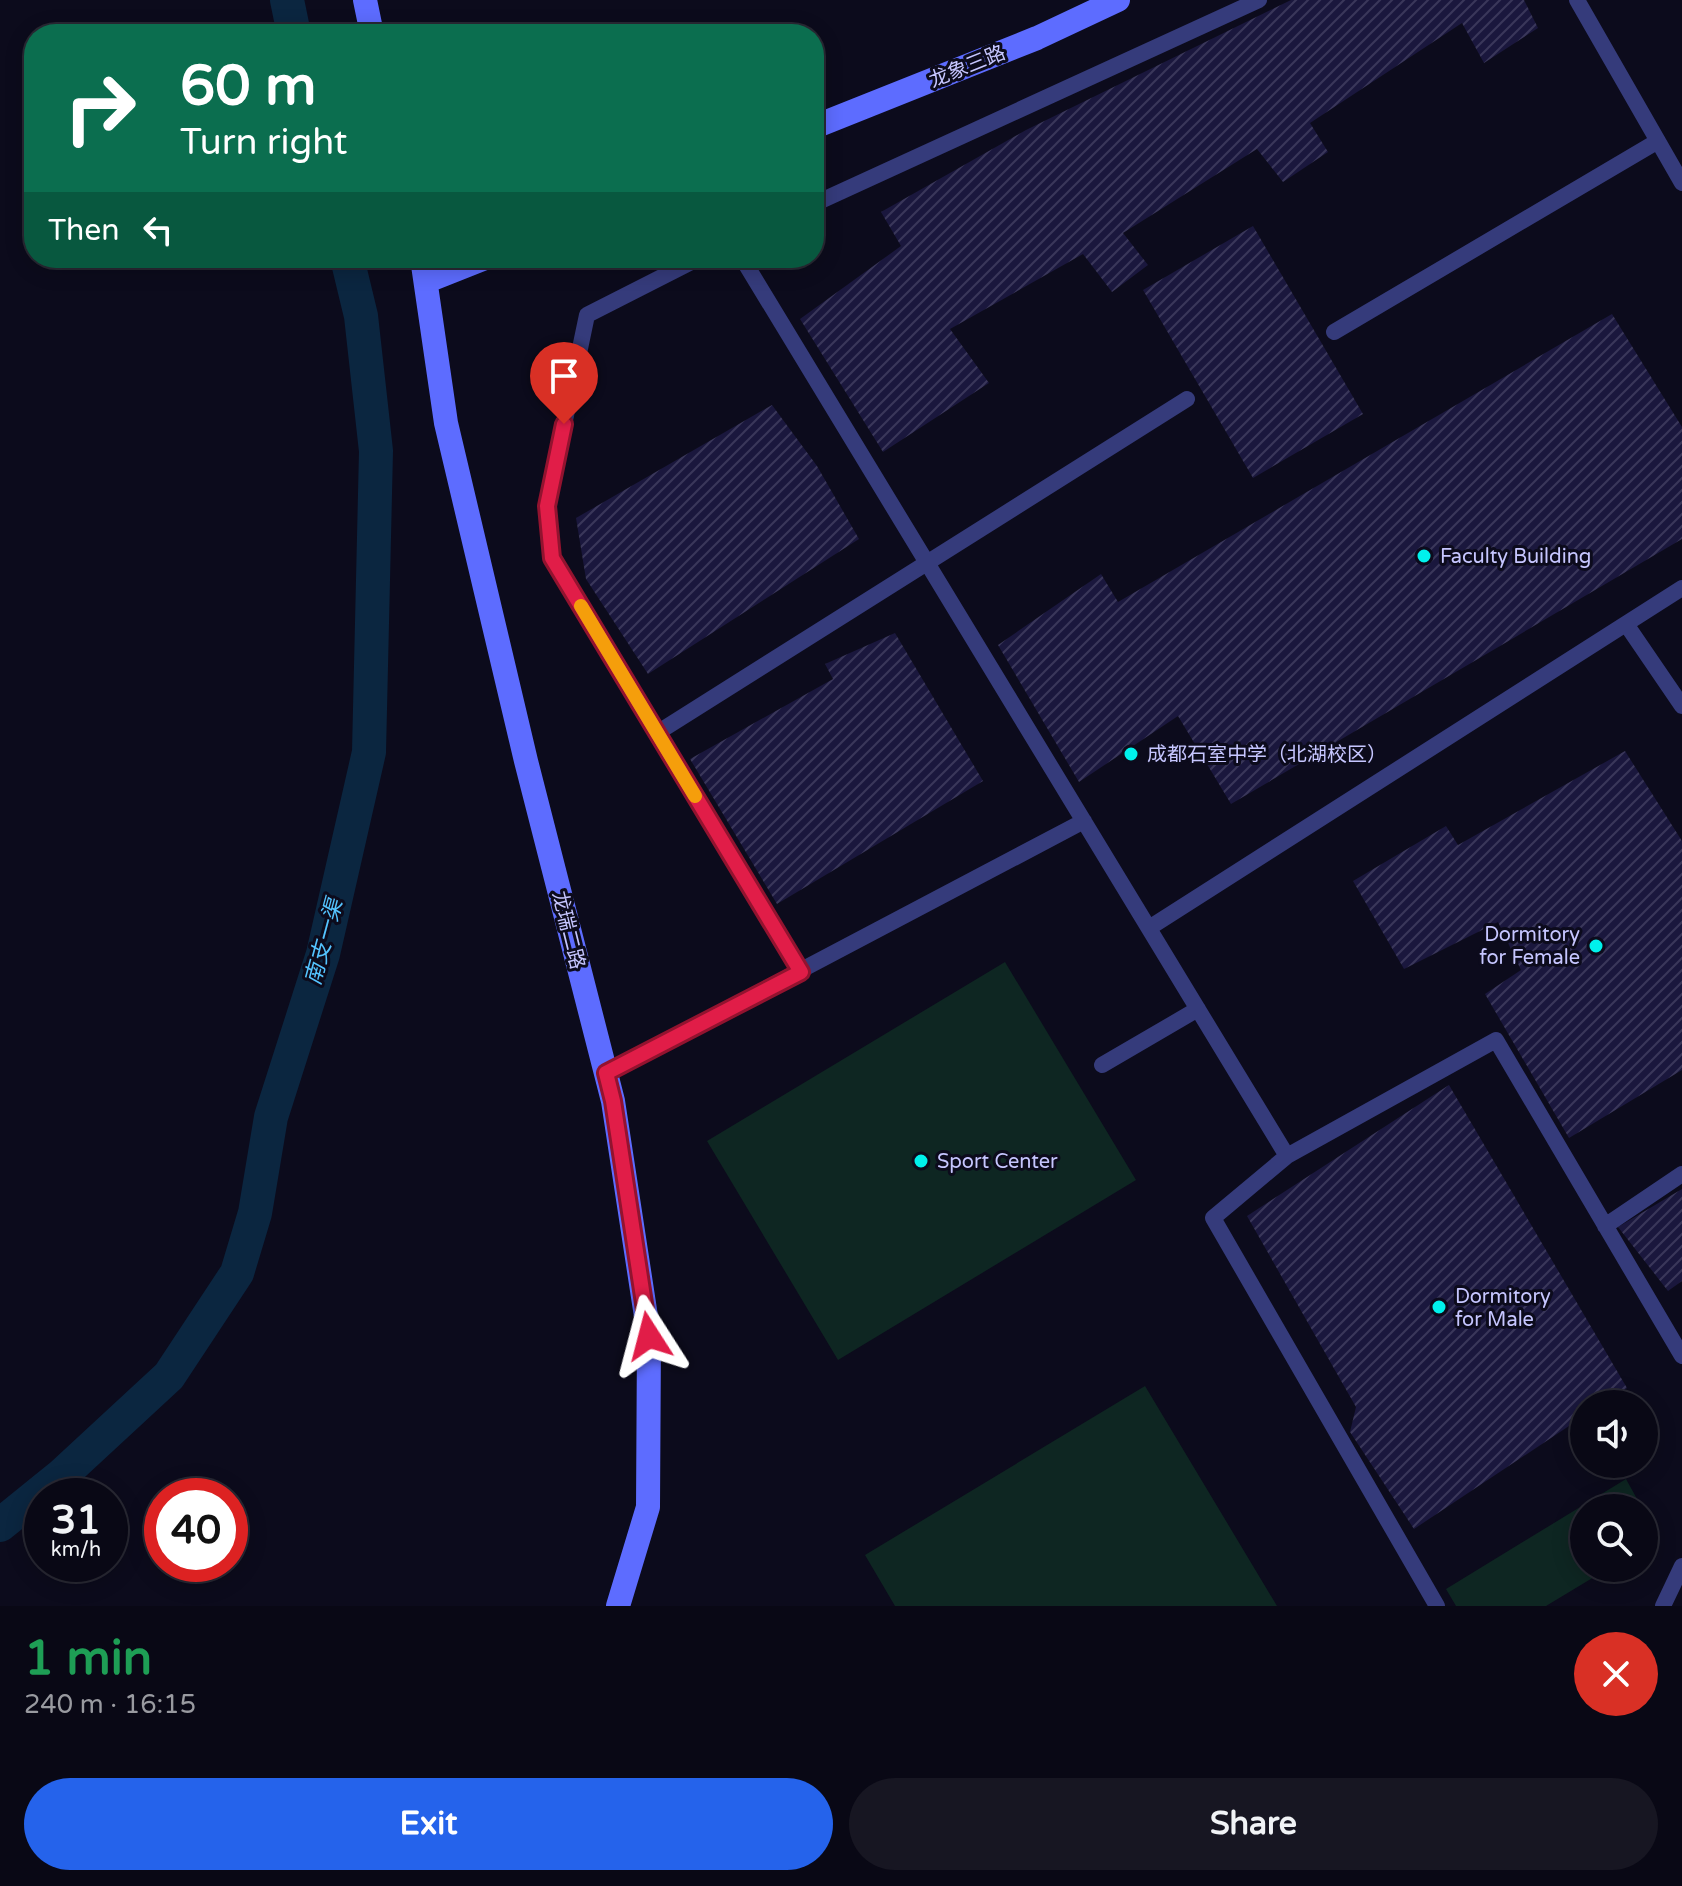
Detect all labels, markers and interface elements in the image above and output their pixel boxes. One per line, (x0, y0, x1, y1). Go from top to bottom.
street label: 龙象三路 (926, 41, 1009, 93)
text: 60 m (180, 53, 316, 120)
icon: right (48, 56, 152, 160)
text: Turn right (180, 121, 347, 164)
icon: left (136, 208, 180, 252)
text: Then (48, 212, 120, 249)
pin (530, 342, 598, 424)
icon: arrive (542, 354, 586, 398)
place label: Faculty Building (1440, 545, 1591, 569)
marker: Faculty Building (1415, 547, 1433, 565)
place label: 成都石室中学（北湖校区） (1147, 743, 1387, 767)
marker: 成都石室中学（北湖校区） (1122, 745, 1140, 763)
street label: 龙瑞二路 (547, 889, 589, 972)
water label: 南支一渠 (300, 894, 349, 988)
place label: Dormitory for Female (1479, 923, 1580, 970)
marker: Dormitory for Female (1587, 937, 1605, 955)
place label: Sport Center (937, 1150, 1058, 1174)
marker: Sport Center (912, 1152, 930, 1170)
place label: Dormitory for Male (1455, 1285, 1551, 1332)
position arrow (607, 1294, 691, 1378)
marker: Dormitory for Male (1430, 1298, 1448, 1316)
map controls (1570, 1390, 1658, 1582)
button: sound (1570, 1390, 1658, 1478)
speed limit sign: 40 (144, 1478, 248, 1582)
button: search (1570, 1494, 1658, 1582)
text: 31 (51, 1496, 101, 1544)
text: km/h (51, 1538, 101, 1562)
text: 1 min (24, 1630, 152, 1688)
button: close (1574, 1632, 1658, 1716)
text: 240 m · 16:15 (24, 1689, 196, 1720)
button: Exit (24, 1778, 833, 1870)
button: Share (849, 1778, 1658, 1870)

